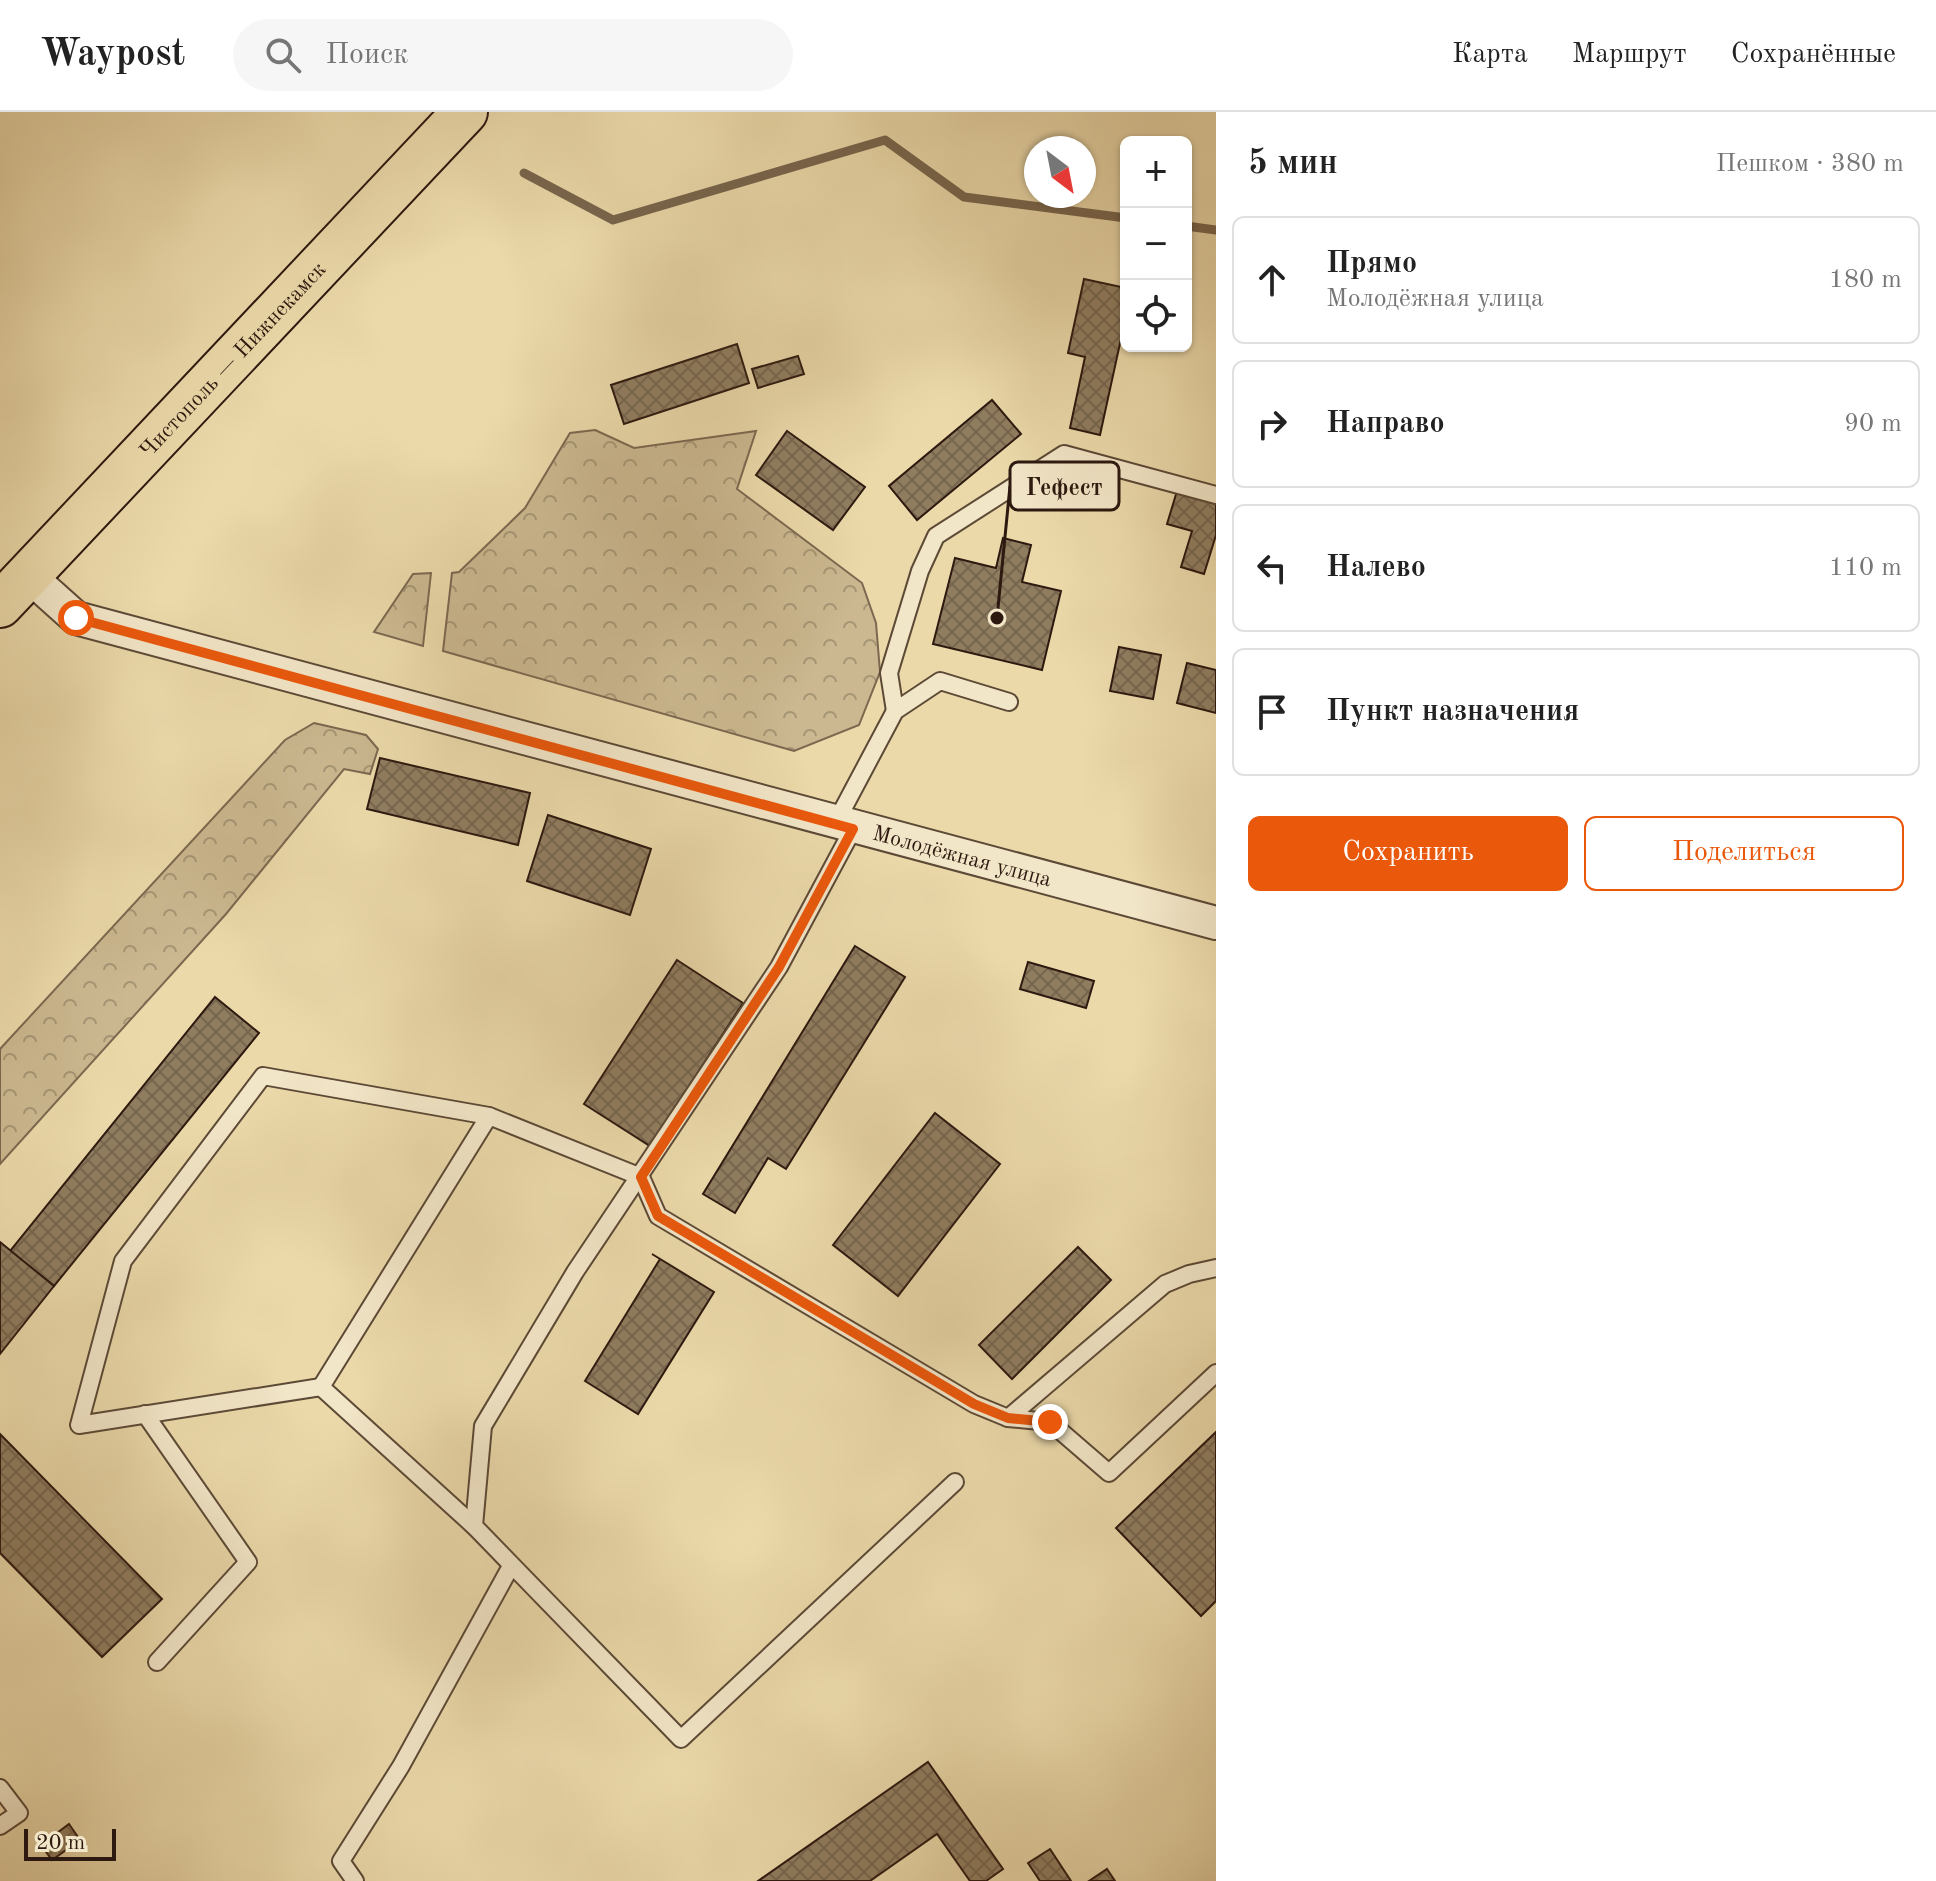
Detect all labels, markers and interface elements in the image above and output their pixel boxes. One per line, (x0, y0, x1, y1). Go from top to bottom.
search box (233, 19, 793, 91)
icon: search (261, 33, 305, 77)
text: Waypost (40, 36, 185, 74)
text: Поиск (325, 40, 408, 70)
text: Карта (1452, 41, 1528, 69)
text: Маршрут (1572, 41, 1687, 69)
text: Сохранённые (1731, 41, 1896, 69)
north arrow (1024, 136, 1096, 208)
map controls (1120, 136, 1192, 352)
button: + (1120, 136, 1192, 208)
text: 5 мин (1248, 147, 1338, 181)
text: Пешком · 380 m (1716, 151, 1904, 177)
button: − (1120, 208, 1192, 280)
text: Прямо (1326, 249, 1417, 279)
street label: Чистополь — Нижнекамск (136, 258, 331, 463)
icon: ahead (1250, 258, 1294, 302)
text: 180 m (1829, 267, 1902, 293)
button: locate (1120, 280, 1192, 352)
text: Молодёжная улица (1326, 286, 1544, 312)
icon: right (1250, 402, 1294, 446)
text: Направо (1326, 409, 1445, 439)
text: 90 m (1844, 411, 1902, 437)
callout: Гефест (1010, 462, 1119, 510)
text: Гефест (1025, 477, 1103, 501)
icon: left (1250, 546, 1294, 590)
text: Налево (1326, 553, 1426, 583)
text: 110 m (1829, 555, 1902, 581)
route start (58, 600, 94, 636)
icon: arrive (1250, 690, 1294, 734)
text: Пункт назначения (1326, 697, 1579, 727)
button: Сохранить (1248, 816, 1568, 891)
button: Поделиться (1584, 816, 1904, 891)
street label: Молодёжная улица (870, 823, 1054, 892)
route end (1032, 1404, 1068, 1440)
scale bar (24, 1825, 116, 1861)
text: 20 m (36, 1832, 85, 1854)

